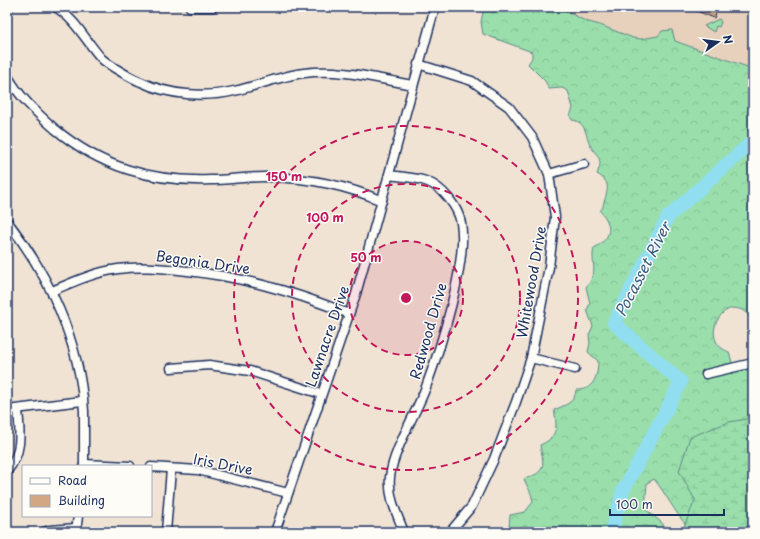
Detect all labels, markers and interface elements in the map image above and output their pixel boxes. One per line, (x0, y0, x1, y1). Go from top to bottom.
north arrow (698, 22, 738, 62)
text: N (719, 33, 738, 46)
text: 150 m (266, 167, 302, 185)
text: 100 m (306, 208, 344, 226)
water label: Pocasset River (608, 216, 677, 320)
street label: Whitewood Drive (511, 224, 551, 340)
street label: Begonia Drive (154, 245, 252, 279)
text: 50 m (350, 248, 382, 266)
street label: Redwood Drive (404, 280, 452, 382)
street label: Lawnacre Drive (300, 282, 354, 390)
centre of rings (399, 291, 413, 305)
street label: Iris Drive (191, 448, 255, 480)
legend (22, 465, 152, 517)
text: Road (58, 471, 87, 489)
text: Building (58, 491, 105, 509)
scale bar (610, 491, 724, 517)
text: 100 m (616, 495, 653, 513)

